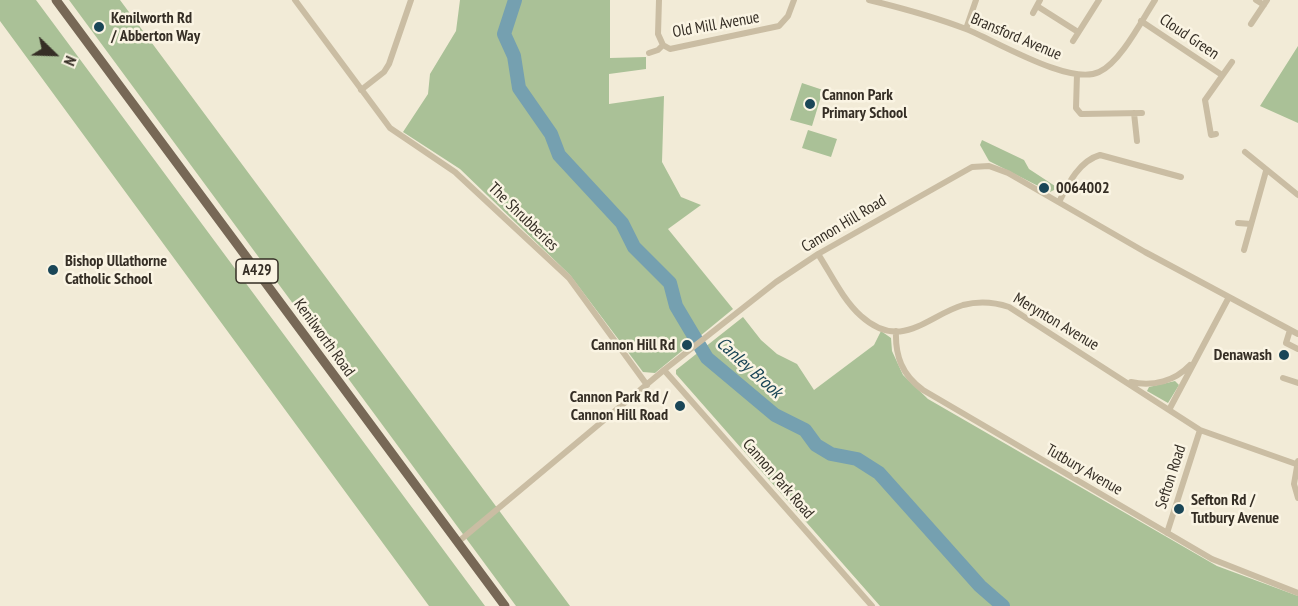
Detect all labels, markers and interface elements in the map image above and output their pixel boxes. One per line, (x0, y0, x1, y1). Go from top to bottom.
place label: Kenilworth Rd / Abberton Way (111, 8, 200, 46)
street label: Old Mill Avenue (671, 8, 761, 42)
street label: Bransford Avenue (968, 9, 1064, 65)
street label: Cloud Green (1156, 10, 1222, 64)
marker: Kenilworth Rd / Abberton Way (92, 20, 106, 34)
north arrow (24, 24, 84, 84)
text: N (60, 53, 81, 69)
place label: Cannon Park Primary School (822, 85, 907, 123)
marker: Cannon Park Primary School (803, 97, 817, 111)
place label: 0064002 (1056, 178, 1110, 198)
street label: The Shrubberies (484, 179, 562, 255)
marker: 0064002 (1037, 181, 1051, 195)
street label: Cannon Hill Road (798, 191, 890, 257)
place label: Bishop Ullathorne Catholic School (65, 251, 167, 289)
road number: A429 (236, 259, 278, 283)
marker: Bishop Ullathorne Catholic School (46, 263, 60, 277)
street label: Merynton Avenue (1010, 289, 1102, 355)
street label: Kenilworth Road (289, 295, 359, 381)
water label: Canley Brook (712, 333, 786, 403)
place label: Cannon Hill Rd (591, 335, 675, 355)
marker: Cannon Hill Rd (680, 338, 694, 352)
place label: Denawash (1214, 345, 1272, 365)
marker: Denawash (1277, 348, 1291, 362)
place label: Cannon Park Rd / Cannon Hill Road (570, 387, 668, 425)
marker: Cannon Park Rd / Cannon Hill Road (673, 399, 687, 413)
street label: Cannon Park Road (738, 435, 818, 523)
street label: Tutbury Avenue (1042, 440, 1126, 500)
street label: Sefton Road (1152, 443, 1190, 511)
place label: Sefton Rd / Tutbury Avenue (1191, 490, 1279, 528)
marker: Sefton Rd / Tutbury Avenue (1172, 502, 1186, 516)

